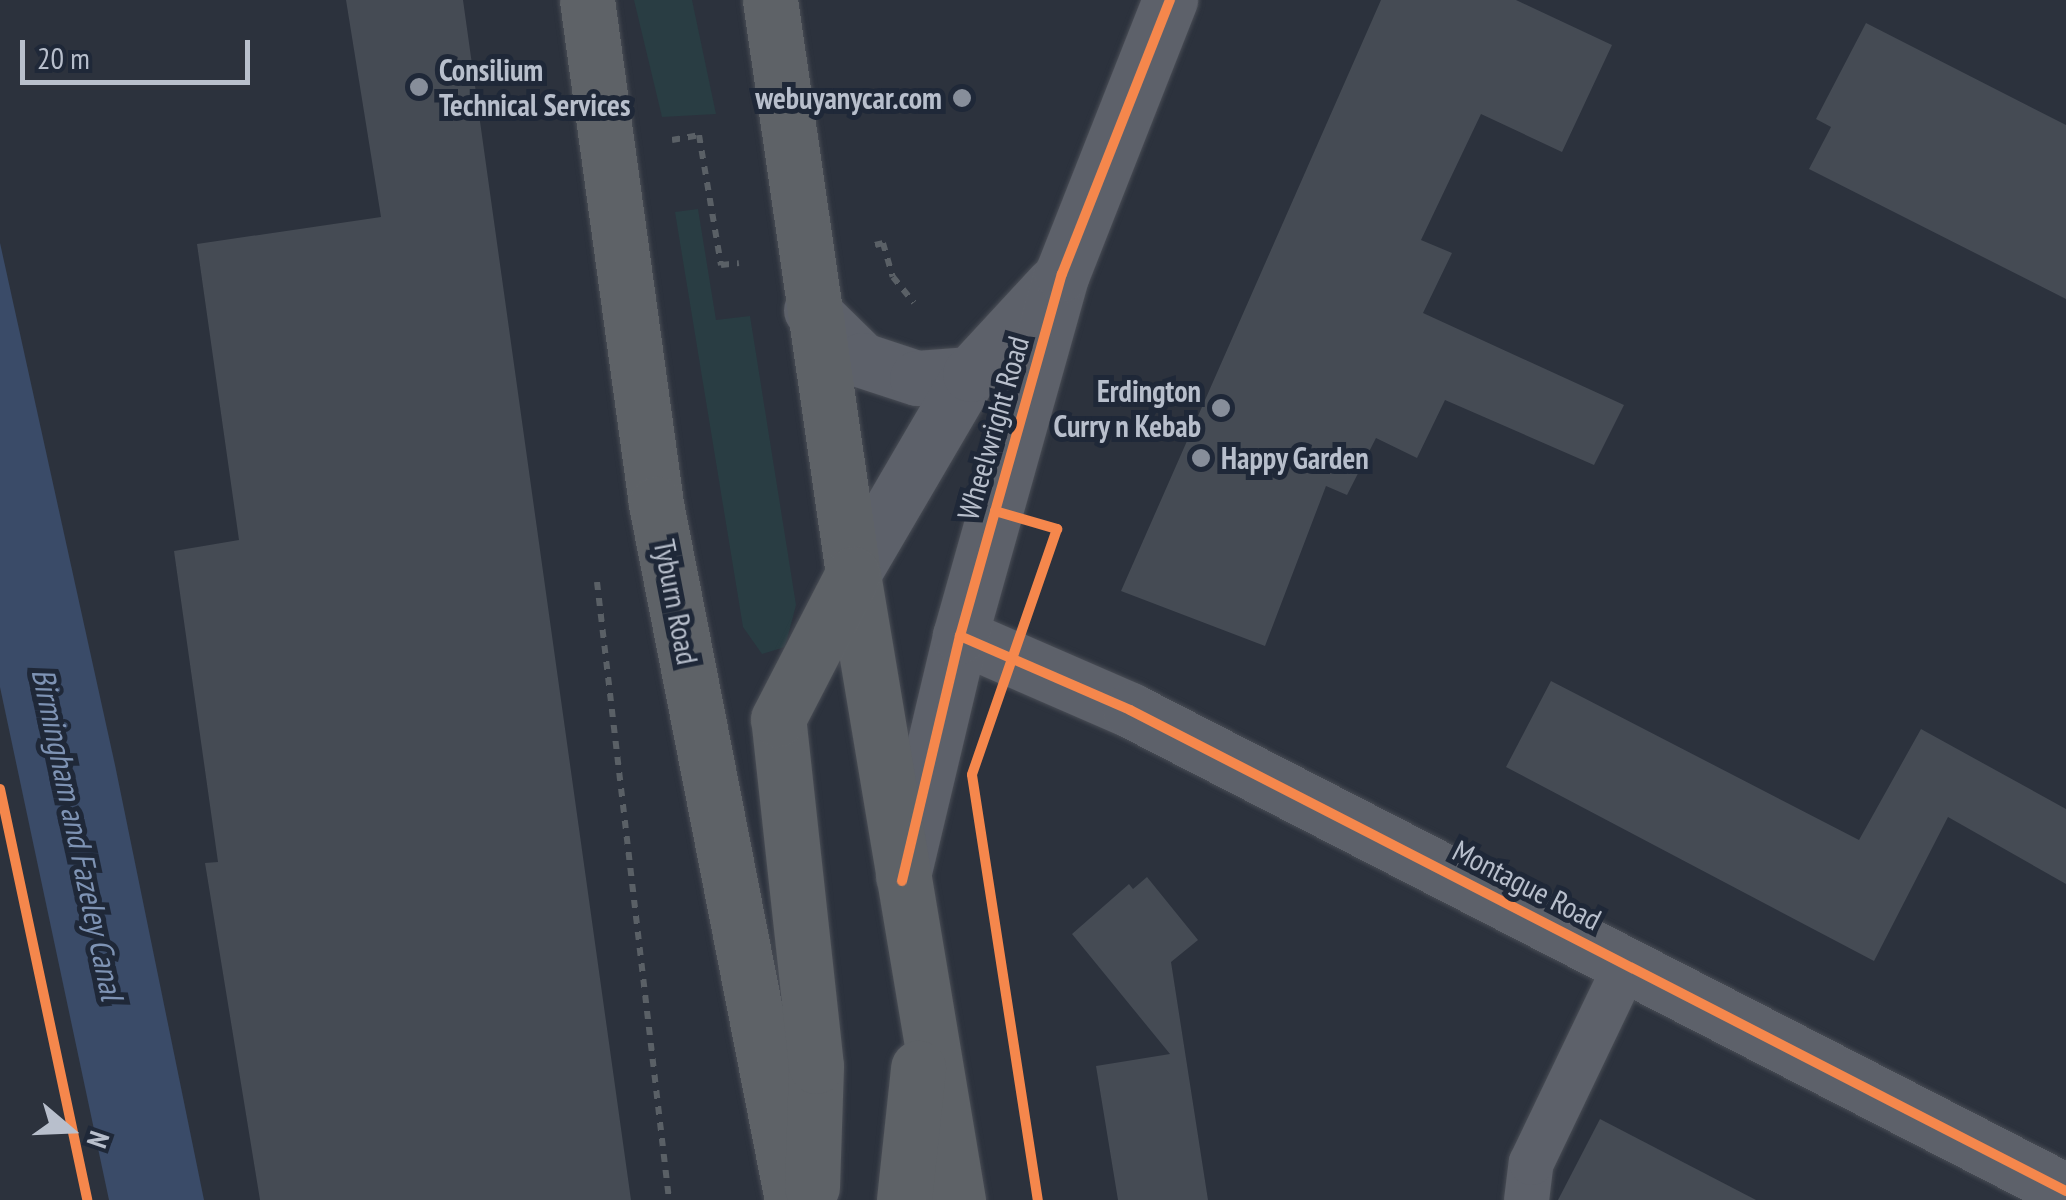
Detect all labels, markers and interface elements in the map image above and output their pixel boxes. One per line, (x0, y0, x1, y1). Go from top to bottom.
scale bar (25, 20, 255, 82)
text: 20 m (37, 38, 90, 77)
place label: Consilium Technical Services (439, 52, 630, 122)
marker: Consilium Technical Services (408, 76, 430, 98)
place label: webuyanycar.com (755, 80, 942, 116)
marker: webuyanycar.com (951, 87, 973, 109)
street label: Wheelwright Road (950, 332, 1036, 524)
place label: Erdington Curry n Kebab (1053, 373, 1201, 444)
marker: Erdington Curry n Kebab (1210, 397, 1232, 419)
place label: Happy Garden (1221, 440, 1370, 476)
marker: Happy Garden (1190, 447, 1212, 469)
street label: Tyburn Road (646, 536, 706, 668)
water label: Birmingham and Fazeley Canal (24, 664, 132, 1004)
street label: Montague Road (1447, 832, 1607, 938)
north arrow (20, 1080, 120, 1180)
text: N (79, 1127, 119, 1153)

